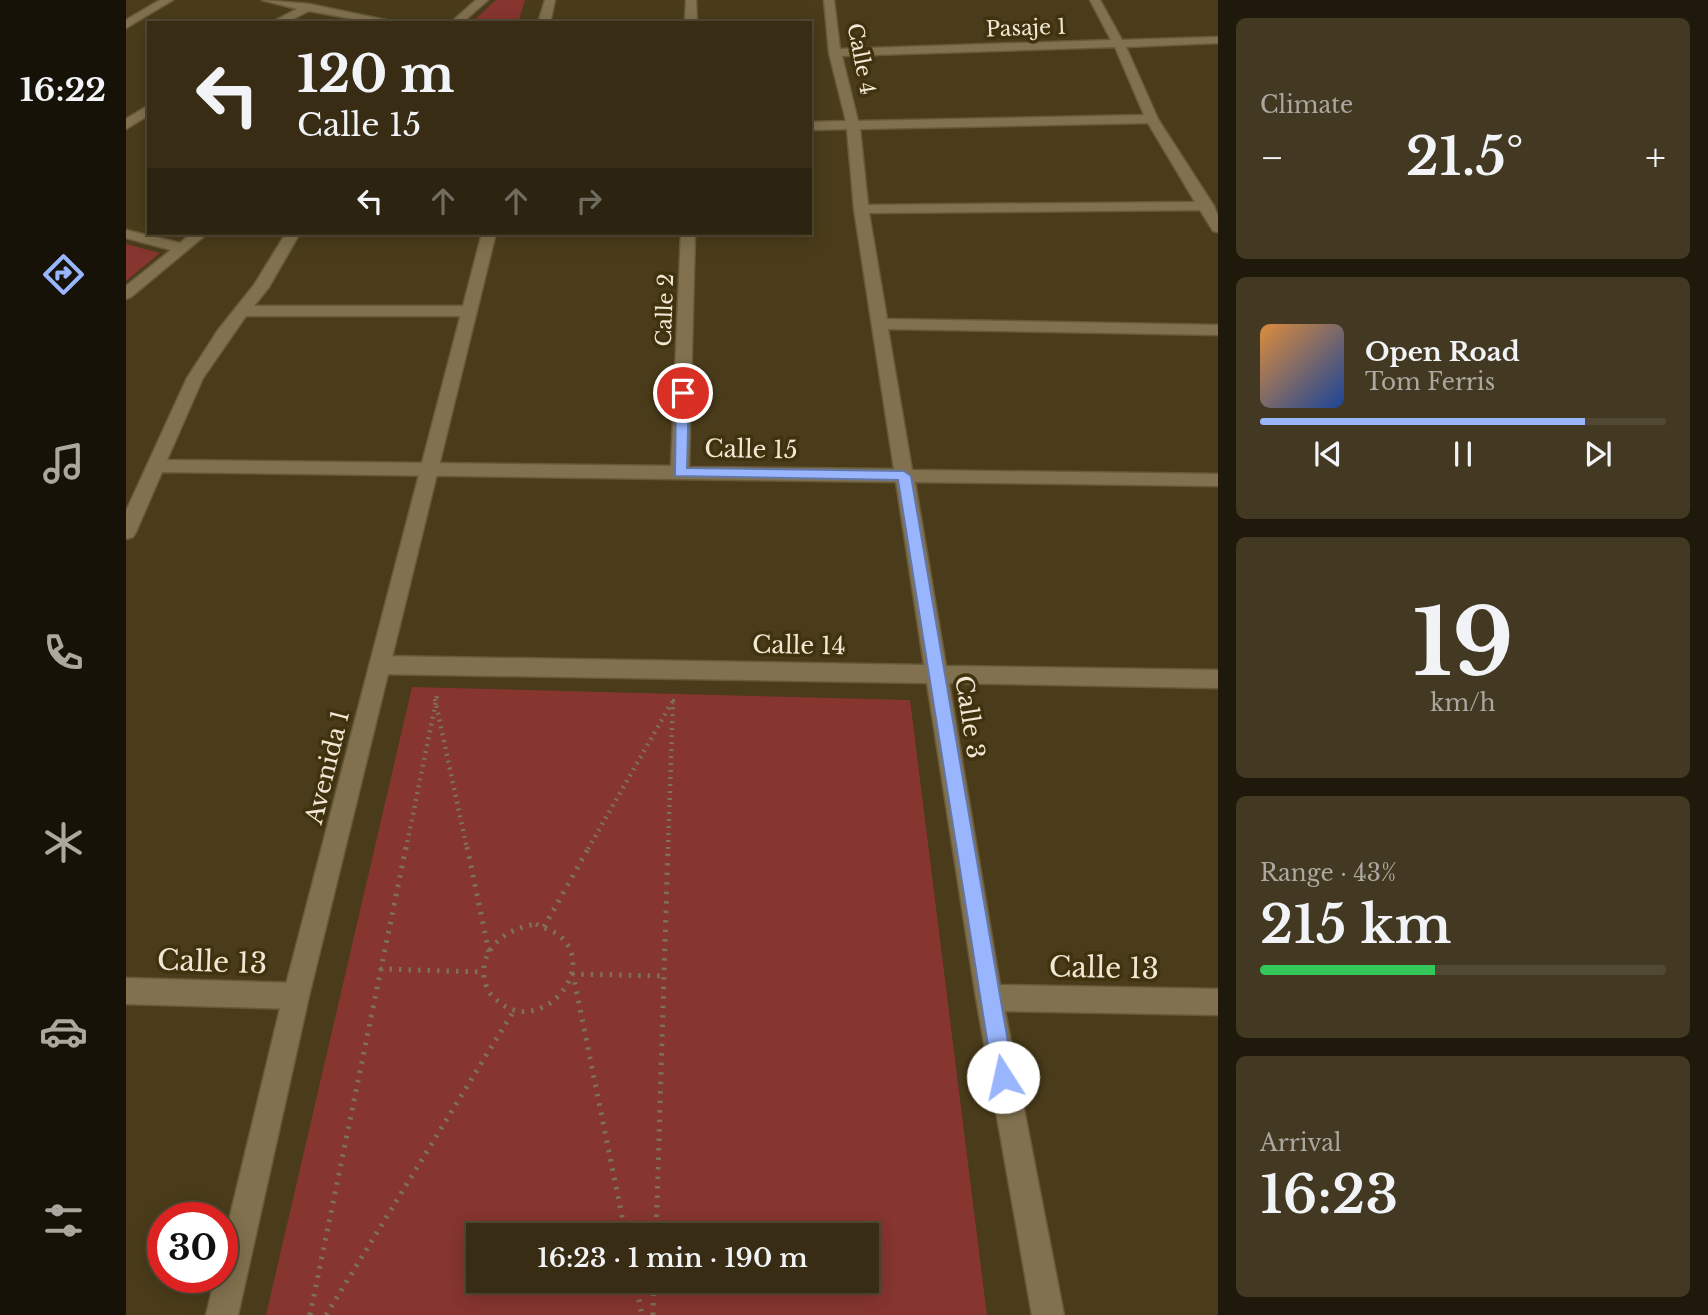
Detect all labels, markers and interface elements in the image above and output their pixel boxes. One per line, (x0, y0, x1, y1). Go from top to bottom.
street label: Pasaje 1 (985, 14, 1067, 42)
street label: Calle 4 (841, 21, 881, 97)
text: 120 m (297, 44, 455, 105)
icon: left (182, 49, 273, 140)
text: 16:22 (20, 70, 106, 110)
text: Climate (1260, 91, 1353, 119)
text: Calle 15 (297, 105, 421, 145)
text: 21.5° (1406, 125, 1523, 189)
text: − (1260, 134, 1284, 181)
text: + (1645, 134, 1666, 181)
icon: left (351, 182, 389, 220)
icon: ahead (424, 182, 462, 220)
icon: ahead (497, 182, 535, 220)
icon: right (570, 182, 608, 220)
icon: directions (39, 250, 88, 299)
street label: Calle 2 (651, 273, 679, 347)
text: Open Road (1365, 336, 1520, 368)
pin (653, 363, 713, 423)
text: Tom Ferris (1365, 368, 1495, 396)
icon: arrive (664, 374, 702, 412)
street label: Calle 15 (704, 434, 798, 464)
icon: previous (1309, 435, 1347, 473)
icon: pause (1444, 435, 1482, 473)
icon: next (1579, 435, 1617, 473)
icon: music (39, 439, 88, 488)
text: 19 (1412, 587, 1514, 700)
icon: phone (39, 628, 88, 677)
street label: Calle 14 (752, 630, 846, 660)
street label: Calle 3 (949, 673, 991, 761)
text: km/h (1430, 689, 1496, 717)
street label: Avenida 1 (299, 707, 355, 828)
icon: climate (39, 818, 88, 867)
text: Range · 43% (1260, 859, 1396, 887)
text: 215 km (1260, 893, 1452, 957)
street label: Calle 13 (156, 943, 268, 981)
street label: Calle 13 (1049, 950, 1159, 986)
icon: car (39, 1007, 88, 1056)
position arrow (966, 1040, 1040, 1114)
text: Arrival (1260, 1129, 1341, 1157)
text: 16:23 (1260, 1163, 1398, 1227)
icon: filters (39, 1196, 88, 1245)
speed limit sign: 30 (147, 1202, 238, 1293)
text: 16:23 · 1 min · 190 m (537, 1242, 808, 1274)

